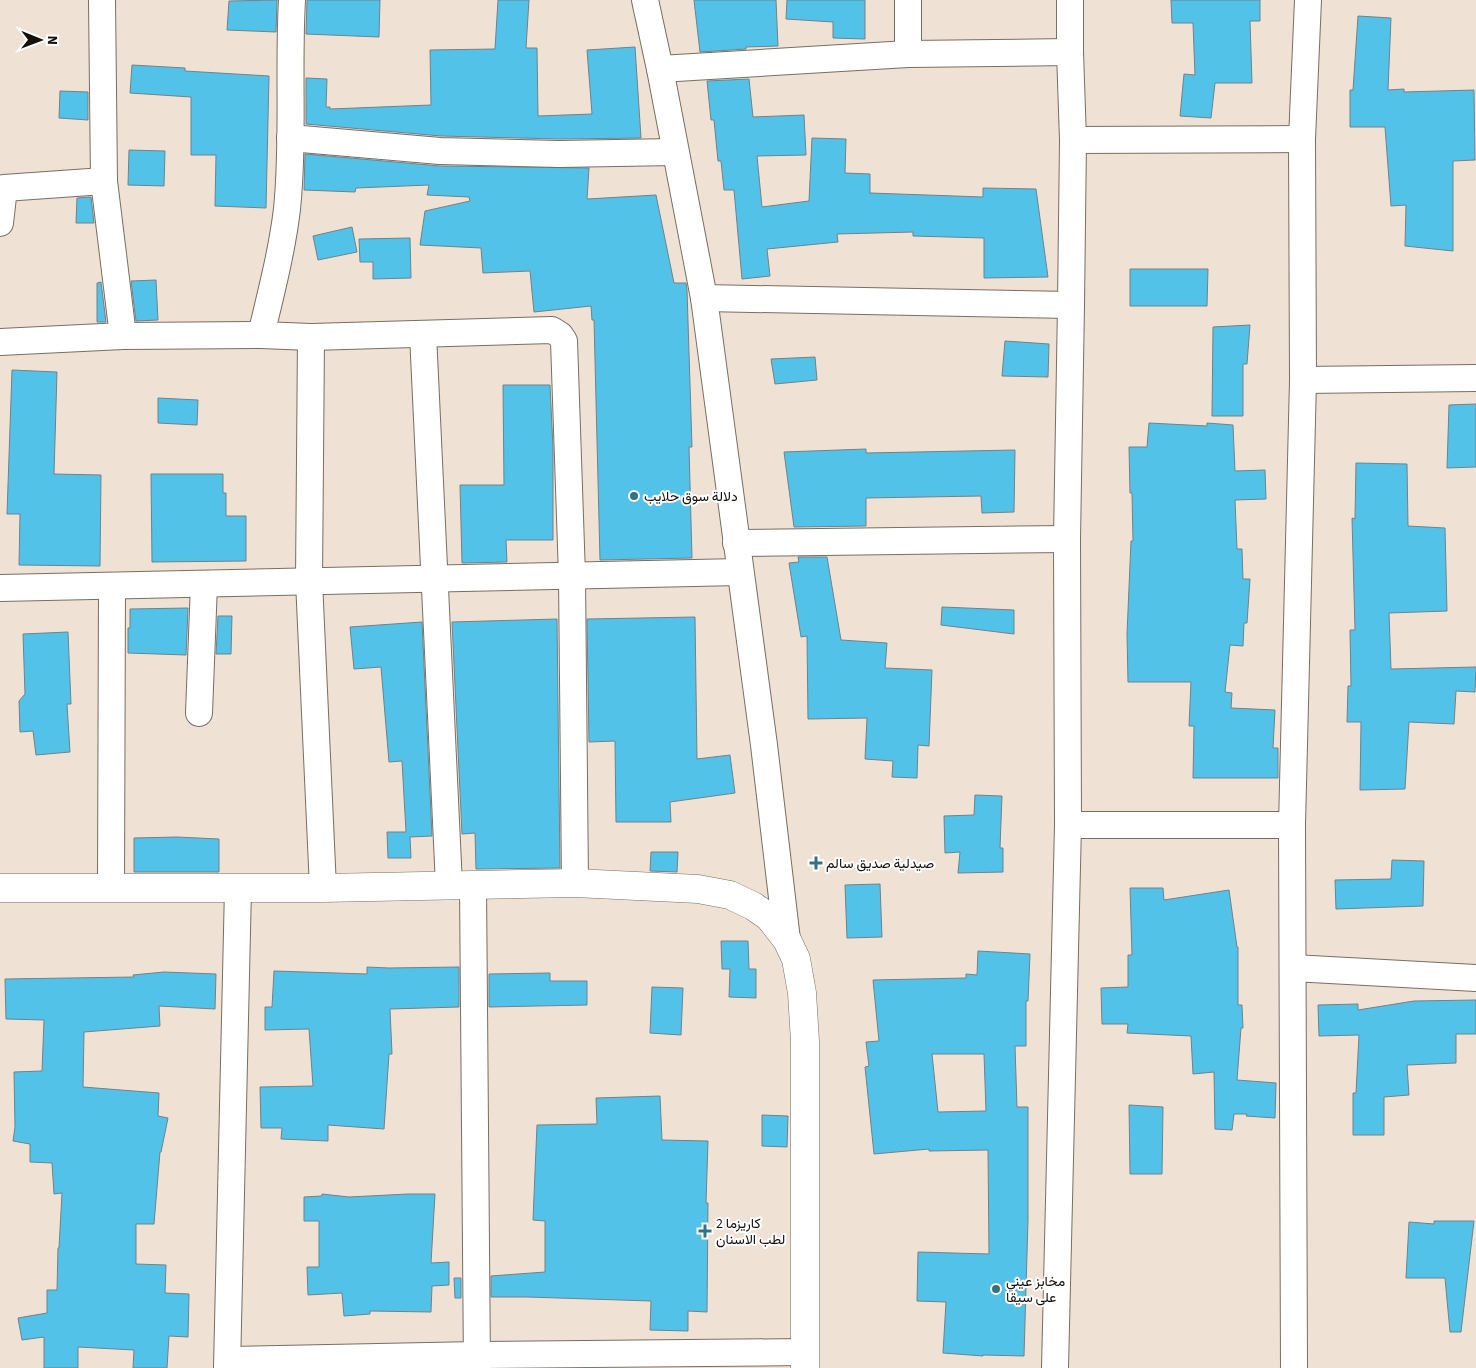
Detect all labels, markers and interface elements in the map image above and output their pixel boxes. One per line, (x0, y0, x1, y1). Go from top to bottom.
north arrow (15, 15, 65, 65)
text: N (42, 35, 62, 45)
place label: دلالة سوق حلايب (644, 487, 738, 507)
marker: دلالة سوق حلايب (628, 490, 640, 502)
place label: صيدلية صديق سالم (826, 854, 934, 874)
marker: صيدلية صديق سالم (810, 857, 822, 869)
place label: كاريزما 2 لطب الاسنان (716, 1214, 785, 1250)
marker: كاريزما 2 لطب الاسنان (698, 1224, 712, 1238)
place label: مخابز عيني على سيقا (1006, 1272, 1065, 1308)
marker: مخابز عيني على سيقا (990, 1283, 1002, 1295)

